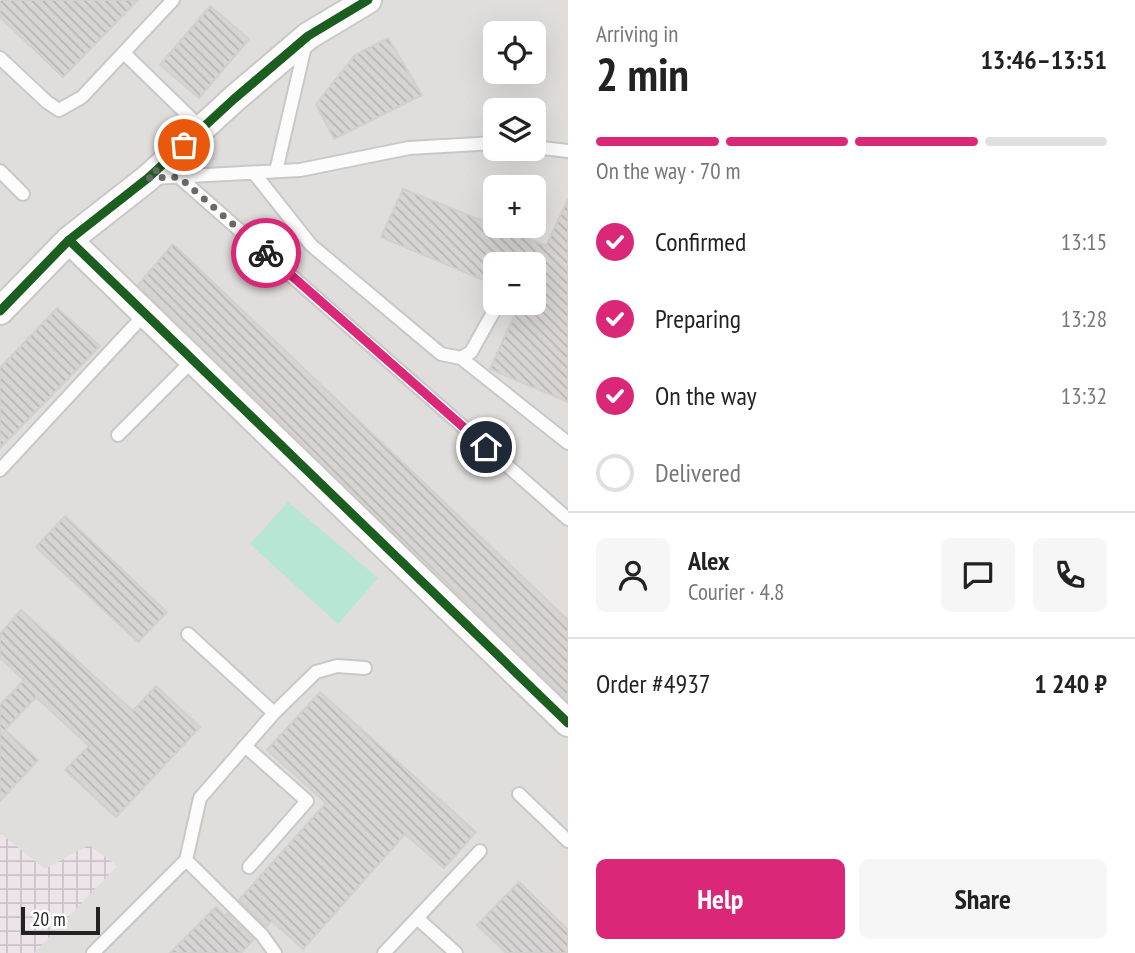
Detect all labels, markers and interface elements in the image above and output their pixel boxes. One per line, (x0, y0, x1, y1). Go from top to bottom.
text: Arriving in (596, 19, 678, 48)
map controls (483, 21, 546, 315)
button: locate (483, 21, 546, 84)
text: 13:46–13:51 (980, 43, 1107, 76)
text: 2 min (596, 44, 689, 104)
button: layers (483, 98, 546, 161)
pin (154, 115, 214, 175)
icon: bag (165, 126, 203, 164)
text: On the way · 70 m (596, 156, 740, 185)
button: + (483, 175, 546, 238)
courier (231, 218, 301, 288)
icon: check (596, 223, 634, 261)
text: Confirmed (655, 225, 746, 258)
text: 13:15 (1061, 227, 1107, 256)
icon: bike (247, 234, 285, 272)
button: − (483, 252, 546, 315)
icon: check (596, 300, 634, 338)
text: Preparing (655, 302, 741, 335)
text: 13:28 (1061, 304, 1107, 333)
icon: check (596, 377, 634, 415)
text: On the way (655, 379, 757, 412)
text: 13:32 (1061, 381, 1107, 410)
pin (456, 417, 516, 477)
icon: home (467, 428, 505, 466)
text: Delivered (655, 456, 741, 489)
button: person (596, 538, 670, 612)
button: chat (941, 538, 1015, 612)
button: phone (1033, 538, 1107, 612)
text: Alex (688, 544, 729, 577)
text: Courier · 4.8 (688, 577, 784, 606)
text: Order #4937 (596, 667, 711, 700)
text: 1 240 ₽ (1034, 667, 1107, 700)
button: Help (596, 859, 845, 939)
button: Share (859, 859, 1107, 939)
scale bar (21, 904, 100, 936)
text: 20 m (32, 907, 66, 931)

